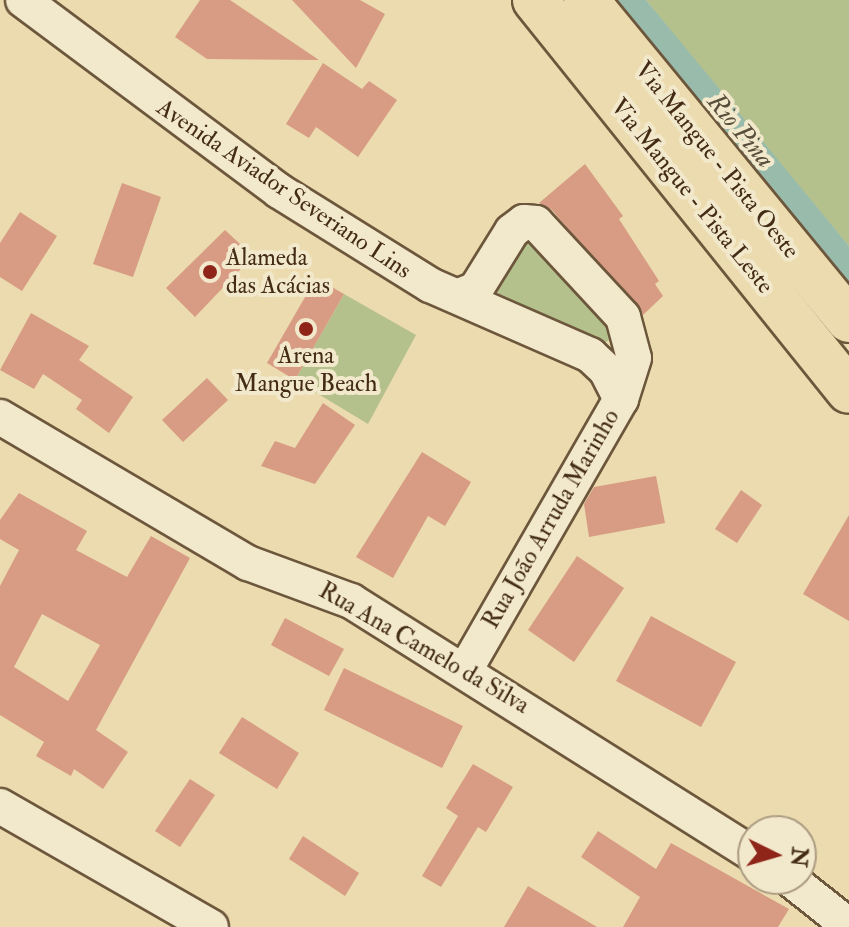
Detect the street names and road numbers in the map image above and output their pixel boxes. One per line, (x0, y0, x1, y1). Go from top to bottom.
street label: Via Mangue - Pista Oeste (629, 56, 805, 264)
street label: Avenida Aviador Severiano Lins (151, 93, 417, 285)
street label: Via Mangue - Pista Leste (604, 93, 780, 299)
street label: Rua João Arruda Marinho (476, 404, 626, 634)
street label: Rua Ana Camelo da Silva (314, 576, 534, 720)

